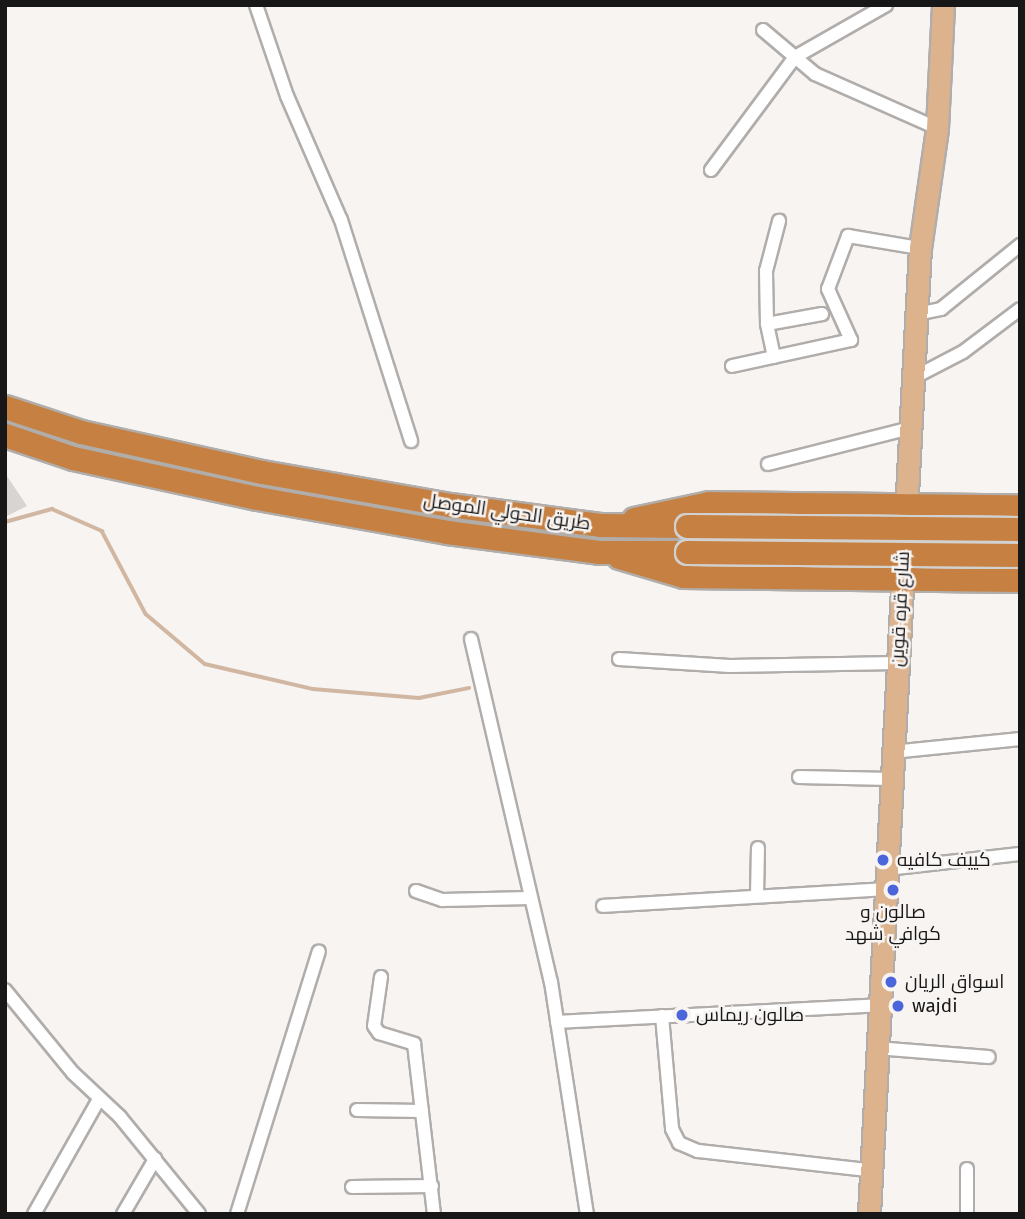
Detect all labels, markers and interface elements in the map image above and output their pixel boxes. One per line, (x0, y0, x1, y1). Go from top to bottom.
street label: طريق الحولي الموصل (422, 489, 592, 535)
street label: شارع قره قوين (886, 550, 914, 668)
place label: كييف كافيه (897, 849, 991, 871)
marker: كييف كافيه (875, 852, 891, 868)
marker: صالون و كوافي شهد (885, 882, 901, 898)
place label: صالون و كوافي شهد (845, 901, 941, 945)
place label: اسواق الريان (905, 971, 1004, 993)
marker: اسواق الريان (883, 974, 899, 990)
place label: wajdi (912, 995, 958, 1017)
marker: wajdi (890, 998, 906, 1014)
place label: صالون ريماس (696, 1004, 804, 1026)
marker: صالون ريماس (674, 1007, 690, 1023)

